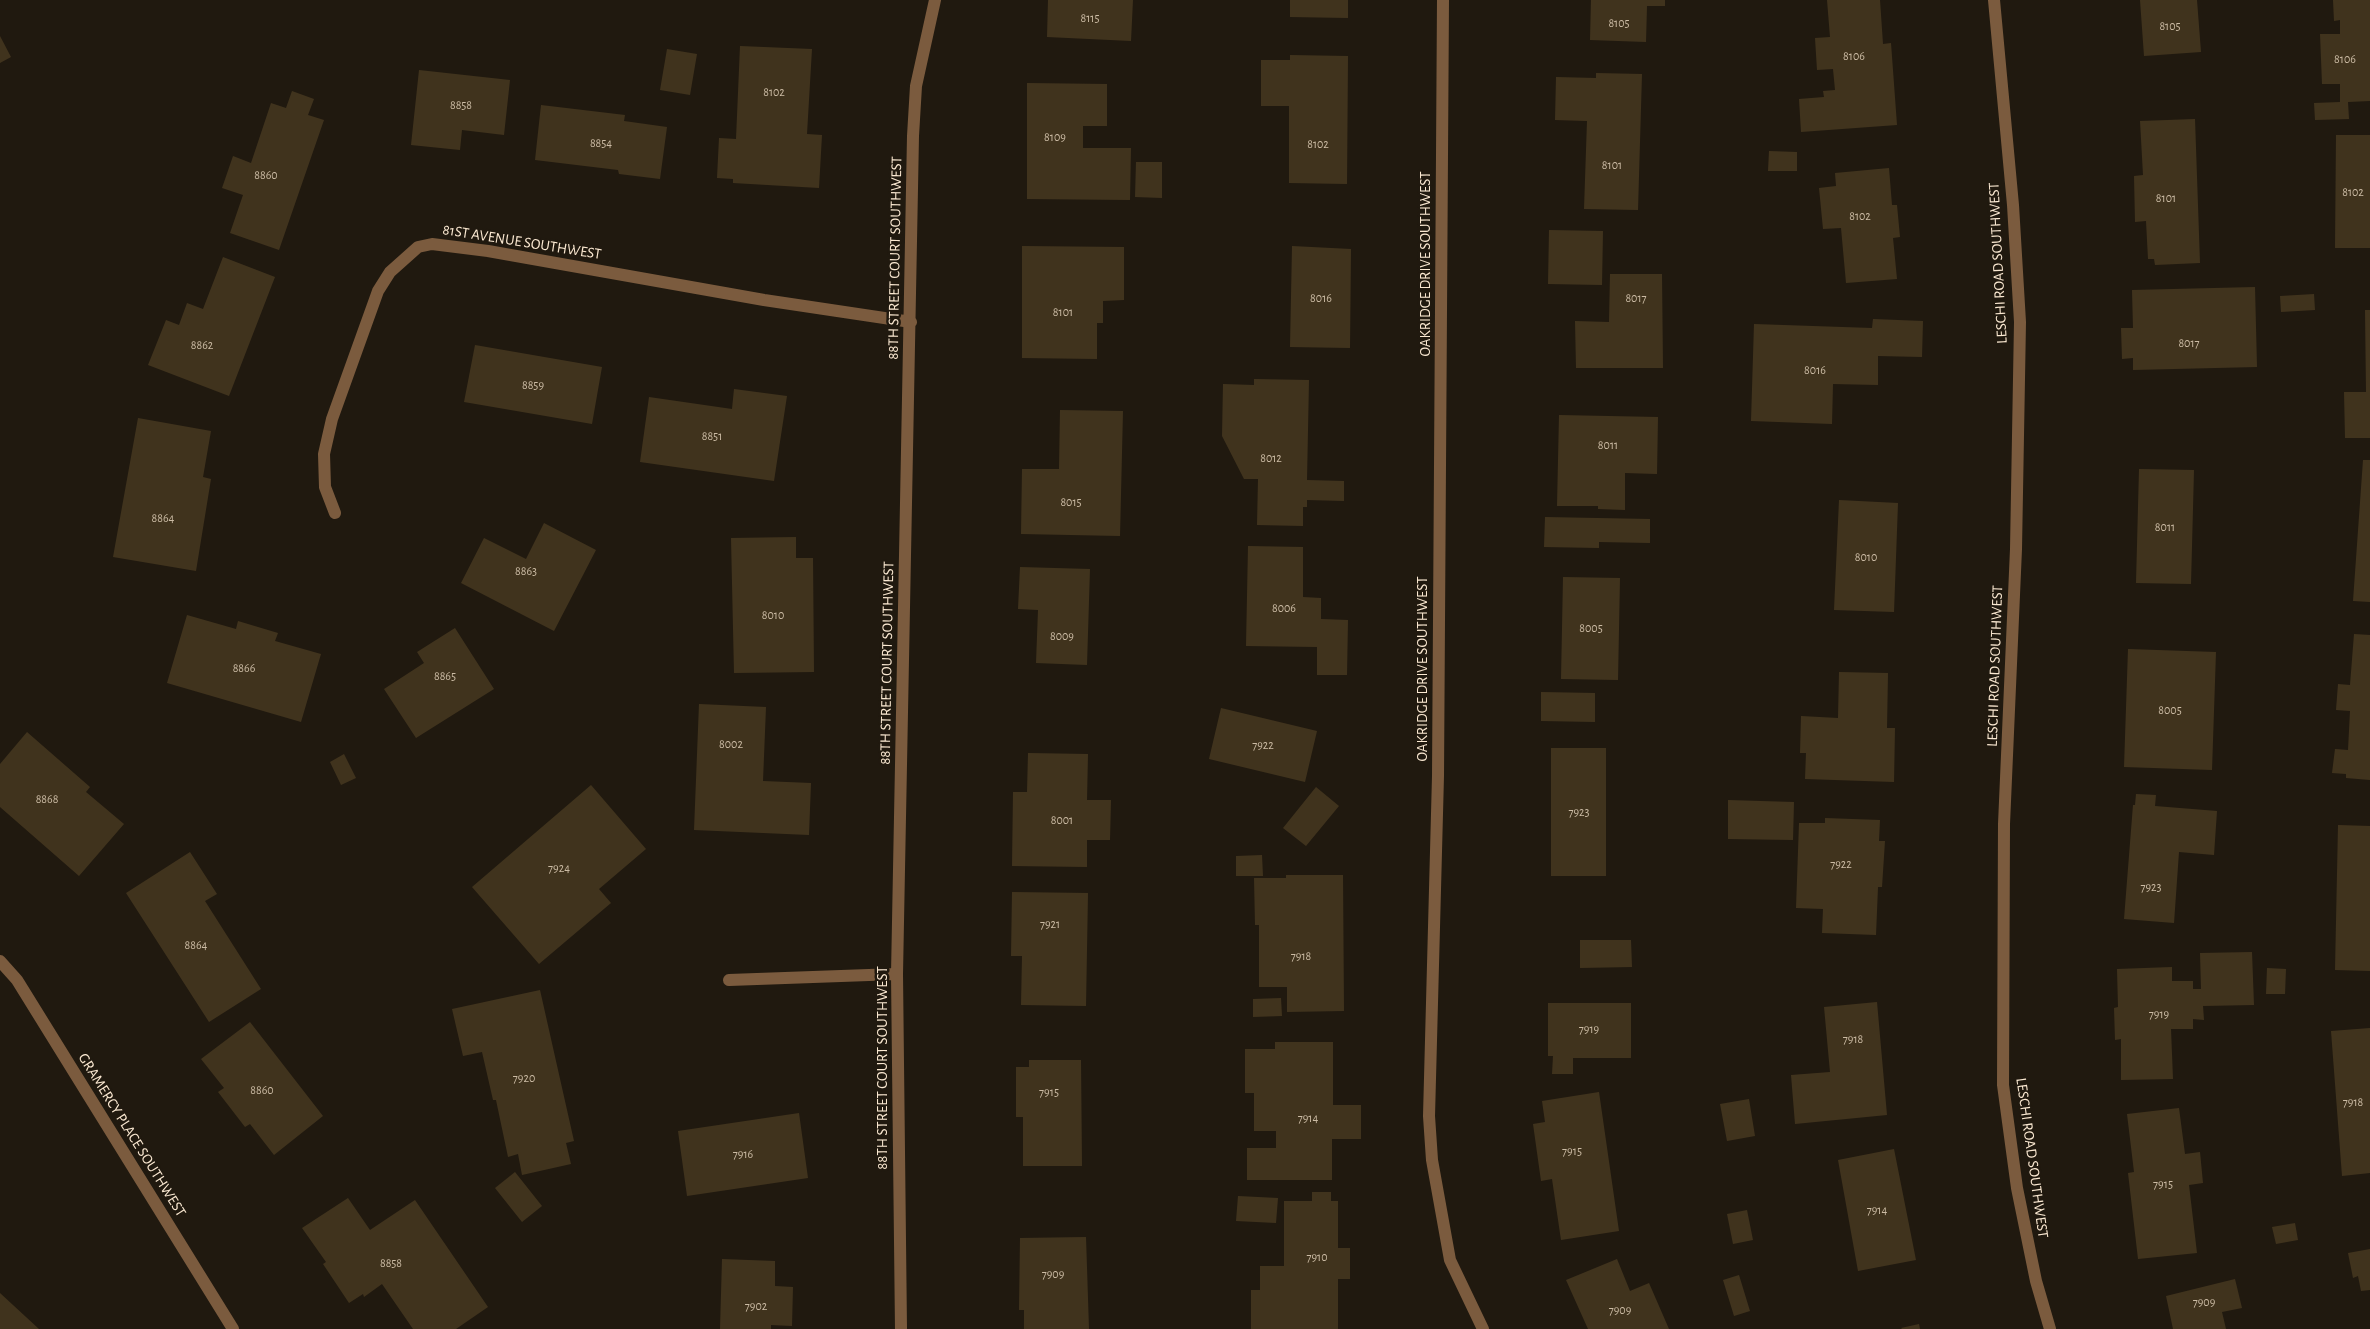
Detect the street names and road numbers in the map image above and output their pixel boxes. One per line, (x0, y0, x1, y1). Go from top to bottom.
street label: 88TH STREET COURT SOUTHWEST (884, 156, 906, 360)
street label: OAKRIDGE DRIVE SOUTHWEST (1416, 171, 1434, 357)
street label: LESCHI ROAD SOUTHWEST (1985, 182, 2011, 344)
street label: 81ST AVENUE SOUTHWEST (441, 221, 603, 263)
street label: 88TH STREET COURT SOUTHWEST (876, 561, 898, 765)
street label: OAKRIDGE DRIVE SOUTHWEST (1413, 576, 1431, 762)
street label: LESCHI ROAD SOUTHWEST (1983, 585, 2007, 747)
street label: 88TH STREET COURT SOUTHWEST (873, 966, 891, 1170)
street label: GRAMERCY PLACE SOUTHWEST (74, 1050, 190, 1220)
street label: LESCHI ROAD SOUTHWEST (2012, 1077, 2052, 1239)

